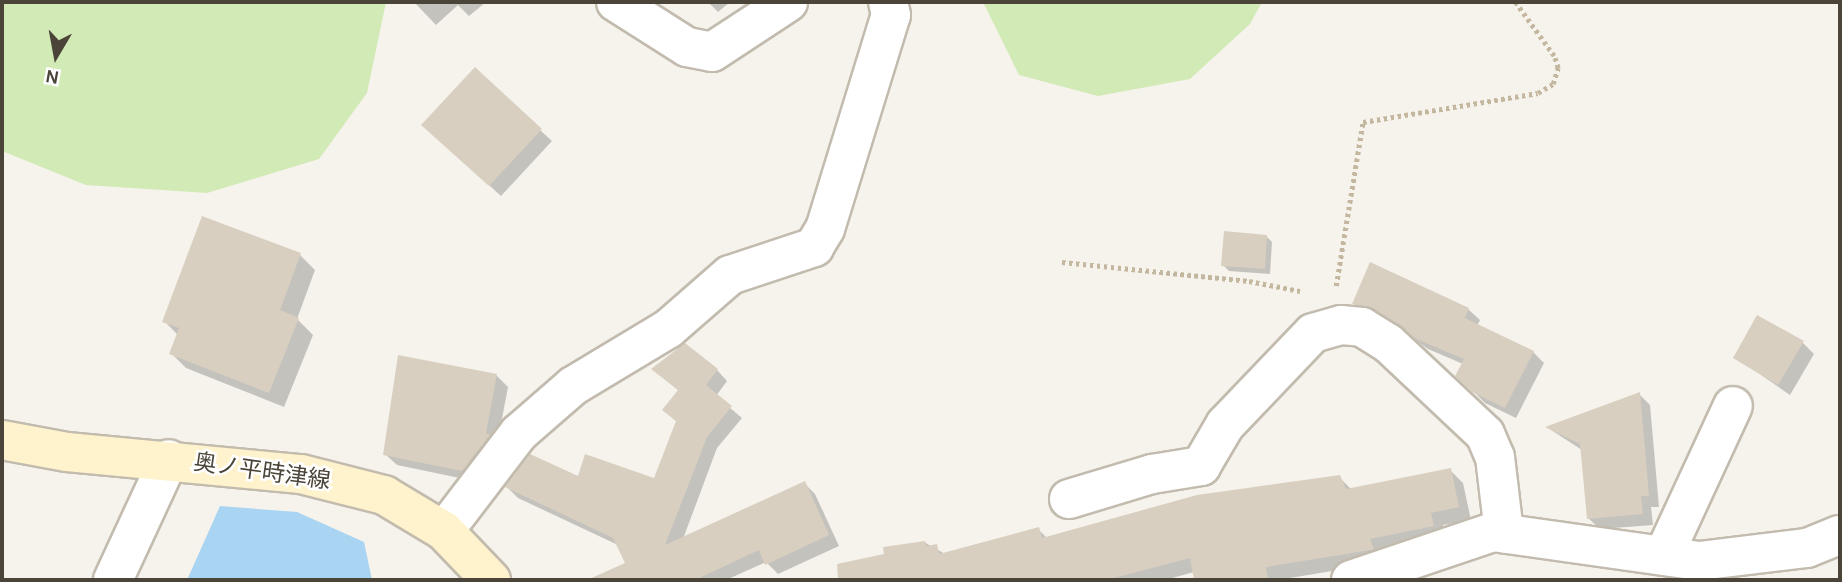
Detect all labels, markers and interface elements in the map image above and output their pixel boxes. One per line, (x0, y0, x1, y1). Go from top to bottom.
north arrow (21, 21, 91, 91)
text: N (44, 65, 61, 89)
street label: 奥ノ平時津線 (192, 449, 332, 495)

